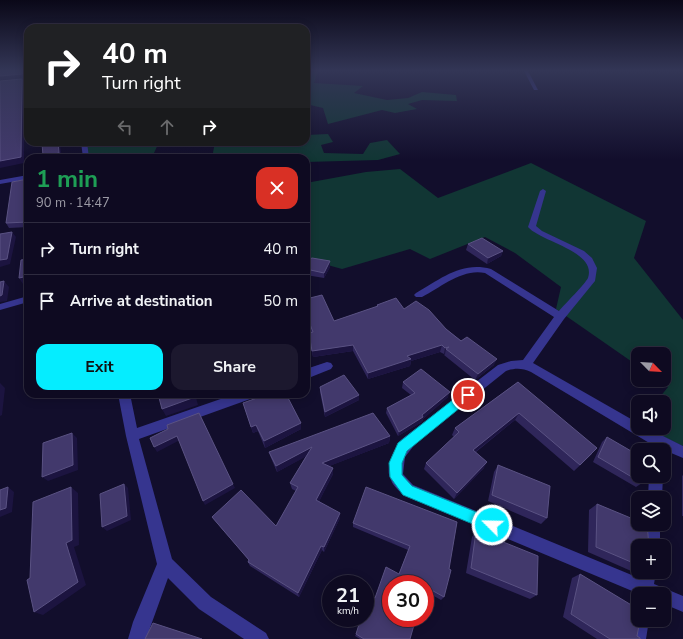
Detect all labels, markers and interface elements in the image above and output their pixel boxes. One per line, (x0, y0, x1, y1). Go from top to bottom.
text: 40 m (102, 35, 168, 73)
icon: right (36, 40, 88, 92)
text: Turn right (102, 71, 181, 95)
icon: left (114, 116, 136, 138)
icon: ahead (156, 116, 178, 138)
icon: right (198, 116, 220, 138)
text: 1 min (36, 163, 98, 195)
button: close (256, 167, 298, 209)
text: 90 m · 14:47 (36, 194, 110, 212)
icon: right (36, 238, 58, 260)
text: Turn right (70, 239, 139, 259)
text: 40 m (263, 239, 298, 259)
icon: arrive (36, 290, 58, 312)
text: Arrive at destination (70, 291, 213, 311)
text: 50 m (263, 291, 298, 311)
button: Exit (36, 344, 163, 390)
button: Share (171, 344, 298, 390)
north arrow (631, 347, 671, 387)
map controls (631, 347, 671, 627)
pin (451, 378, 485, 412)
icon: arrive (457, 384, 479, 406)
button: sound (631, 395, 671, 435)
button: search (631, 443, 671, 483)
button: layers (631, 491, 671, 531)
position arrow (471, 504, 513, 546)
button: + (631, 539, 671, 579)
speed limit sign: 30 (382, 575, 434, 627)
text: 21 (336, 582, 360, 609)
button: − (631, 587, 671, 627)
text: km/h (337, 604, 359, 618)

